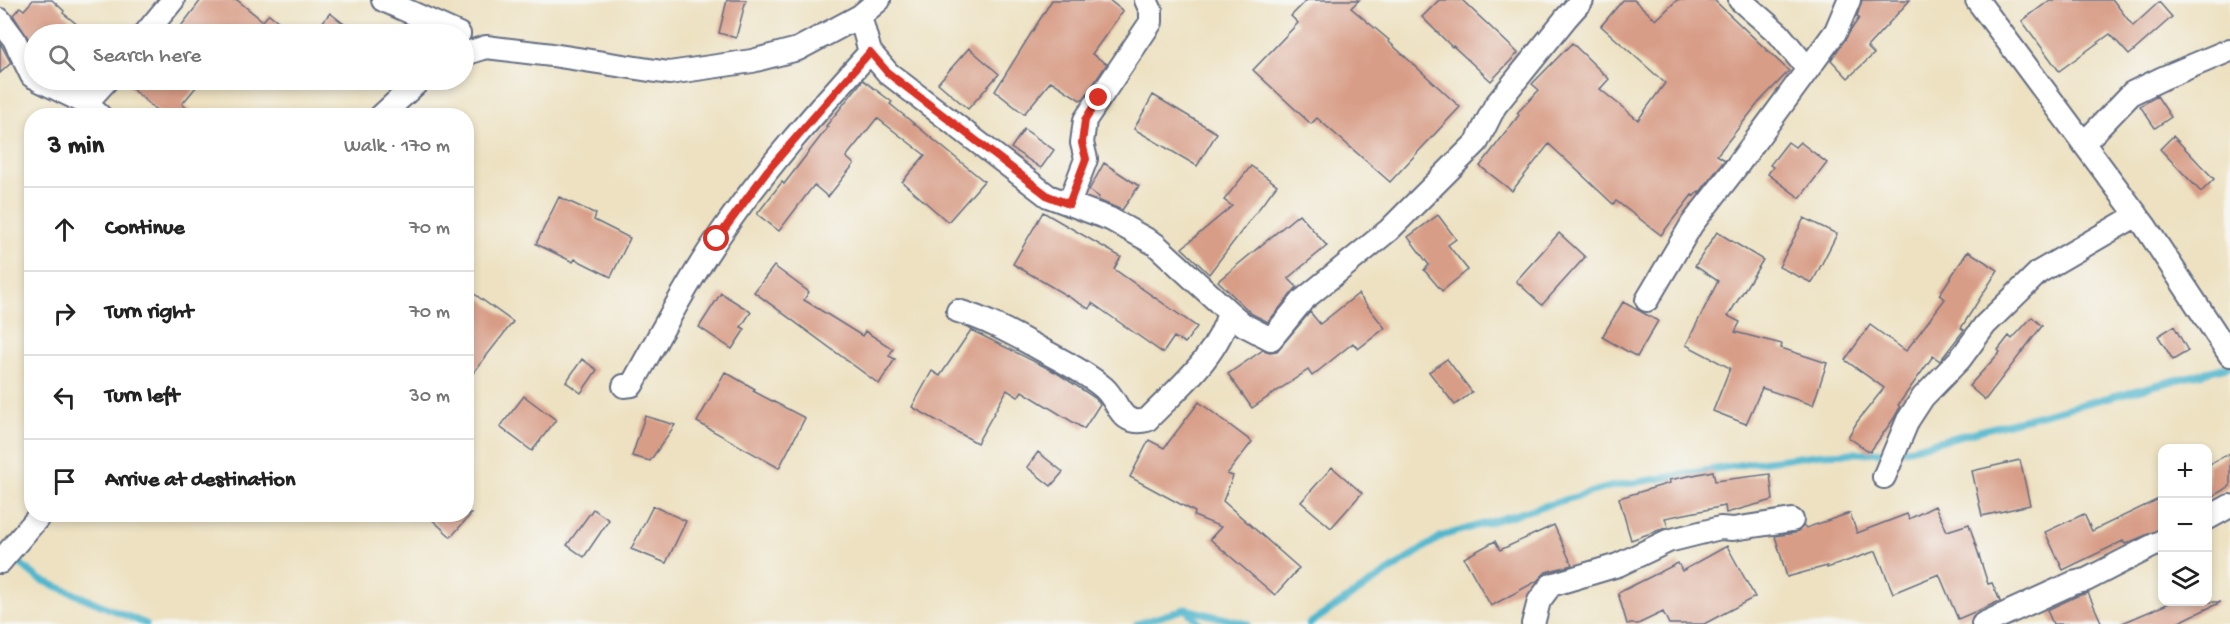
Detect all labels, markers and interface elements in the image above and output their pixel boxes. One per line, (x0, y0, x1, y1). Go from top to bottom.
search box (24, 24, 474, 90)
icon: search (45, 41, 78, 74)
text: Search here (93, 44, 201, 70)
route end (1085, 84, 1111, 110)
text: 3 min (48, 132, 104, 163)
text: Walk · 170 m (344, 136, 450, 159)
icon: ahead (48, 213, 81, 246)
text: Continue (105, 216, 185, 242)
text: 70 m (409, 218, 450, 241)
route start (703, 225, 729, 251)
icon: right (48, 297, 81, 330)
text: Turn right (105, 300, 193, 326)
text: 70 m (409, 302, 450, 325)
icon: left (48, 381, 81, 414)
text: Turn left (105, 384, 179, 410)
text: 30 m (409, 386, 450, 409)
map controls (2158, 444, 2212, 606)
button: + (2158, 444, 2212, 498)
icon: arrive (48, 465, 81, 498)
text: Arrive at destination (105, 468, 295, 494)
button: − (2158, 498, 2212, 552)
button: layers (2158, 552, 2212, 606)

